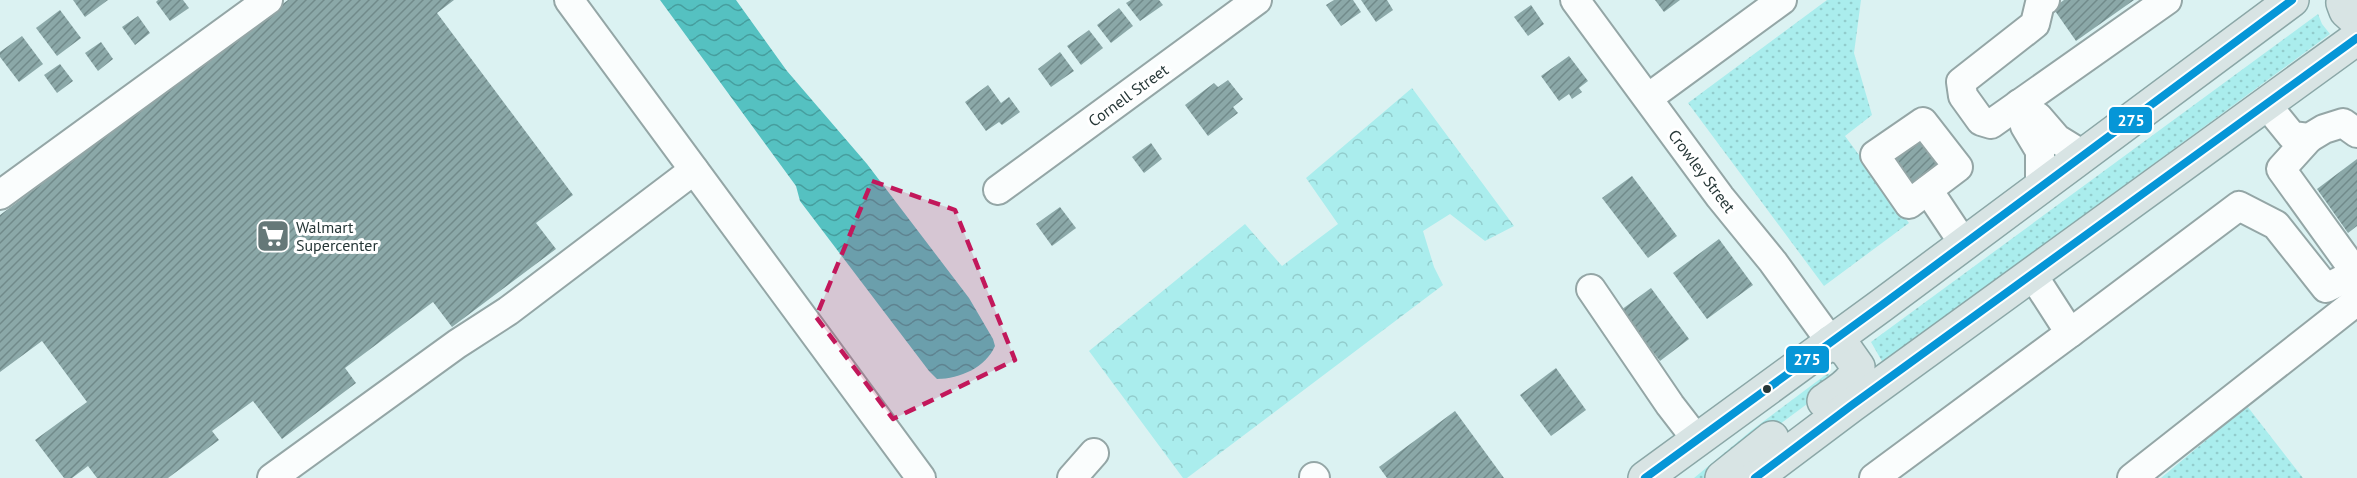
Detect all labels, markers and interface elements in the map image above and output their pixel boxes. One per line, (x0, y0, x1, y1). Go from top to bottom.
street label: Cornell Street (1084, 59, 1172, 131)
line badge: 275 (2108, 106, 2153, 134)
text: 275 (2117, 110, 2145, 130)
street label: Crowley Street (1664, 125, 1740, 217)
place label: Walmart Supercenter (296, 217, 378, 255)
supermarket icon: Walmart Supercenter (255, 218, 291, 254)
line badge: 275 (1785, 345, 1830, 374)
text: 275 (1793, 349, 1821, 369)
unlabelled marker (1761, 383, 1773, 395)

